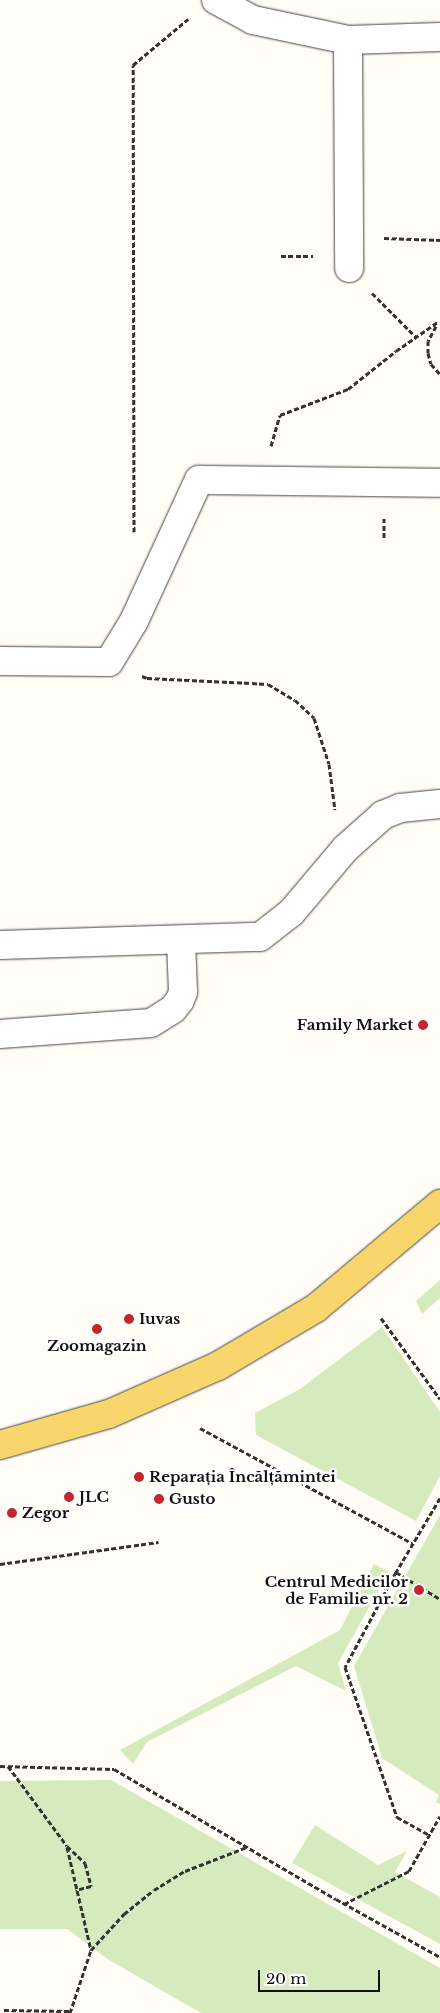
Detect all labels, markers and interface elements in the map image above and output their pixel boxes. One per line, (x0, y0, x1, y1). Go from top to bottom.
place label: Family Market (296, 1016, 413, 1034)
marker: Family Market (417, 1019, 429, 1031)
place label: Iuvas (139, 1310, 180, 1328)
marker: Iuvas (123, 1313, 135, 1325)
marker: Zoomagazin (91, 1323, 103, 1335)
place label: Zoomagazin (47, 1337, 147, 1355)
place label: Reparația Încălțămintei (149, 1468, 336, 1486)
marker: Reparația Încălțămintei (133, 1471, 145, 1483)
place label: JLC (79, 1488, 109, 1506)
place label: Gusto (169, 1490, 215, 1508)
marker: JLC (63, 1491, 75, 1503)
marker: Gusto (153, 1493, 165, 1505)
place label: Zegor (22, 1504, 69, 1522)
marker: Zegor (6, 1507, 18, 1519)
place label: Centrul Medicilor de Familie nr. 2 (265, 1572, 408, 1607)
marker: Centrul Medicilor de Familie nr. 2 (412, 1583, 426, 1597)
scale bar (260, 1960, 382, 1992)
text: 20 m (266, 1969, 306, 1988)

